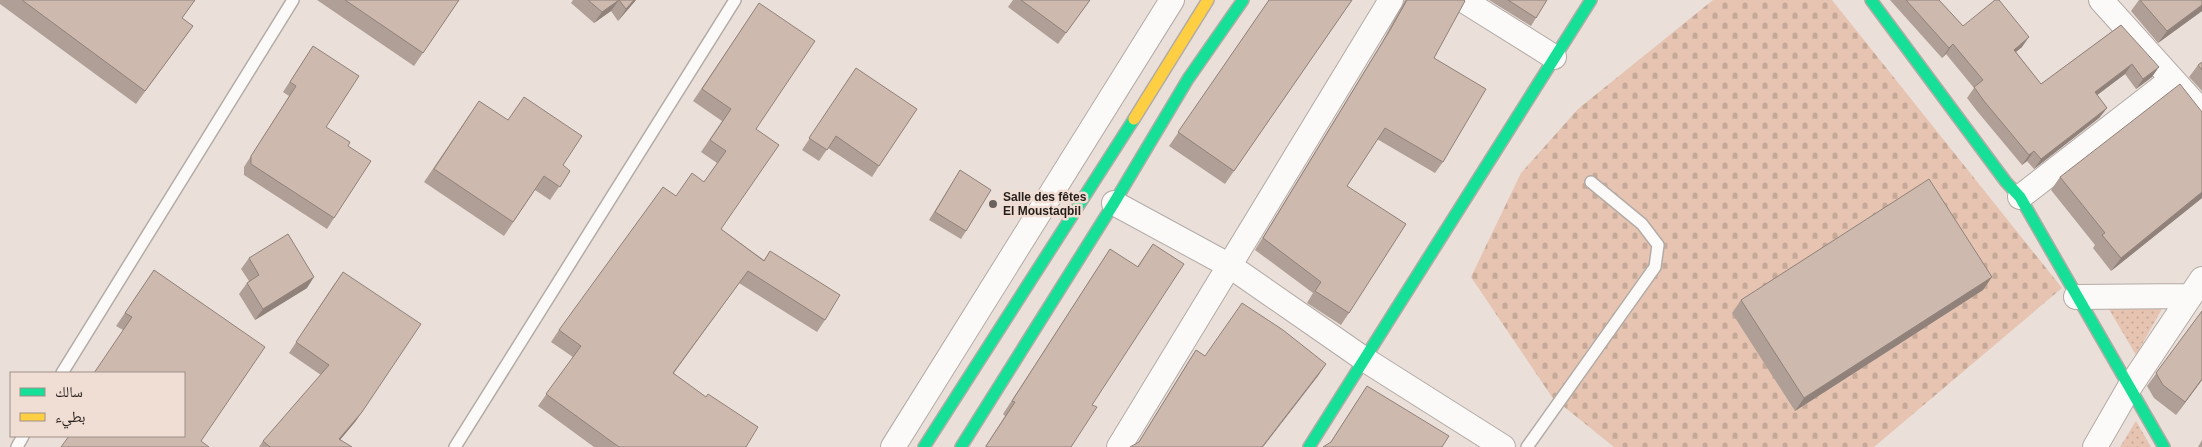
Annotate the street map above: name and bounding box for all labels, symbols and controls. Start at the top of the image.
place label: Salle des fêtes El Moustaqbil [1003,190,1087,218]
marker: Salle des fêtes El Moustaqbil [987,198,999,210]
legend [10,372,185,437]
text: سالك [55,383,83,400]
text: بطيء [55,408,85,429]

